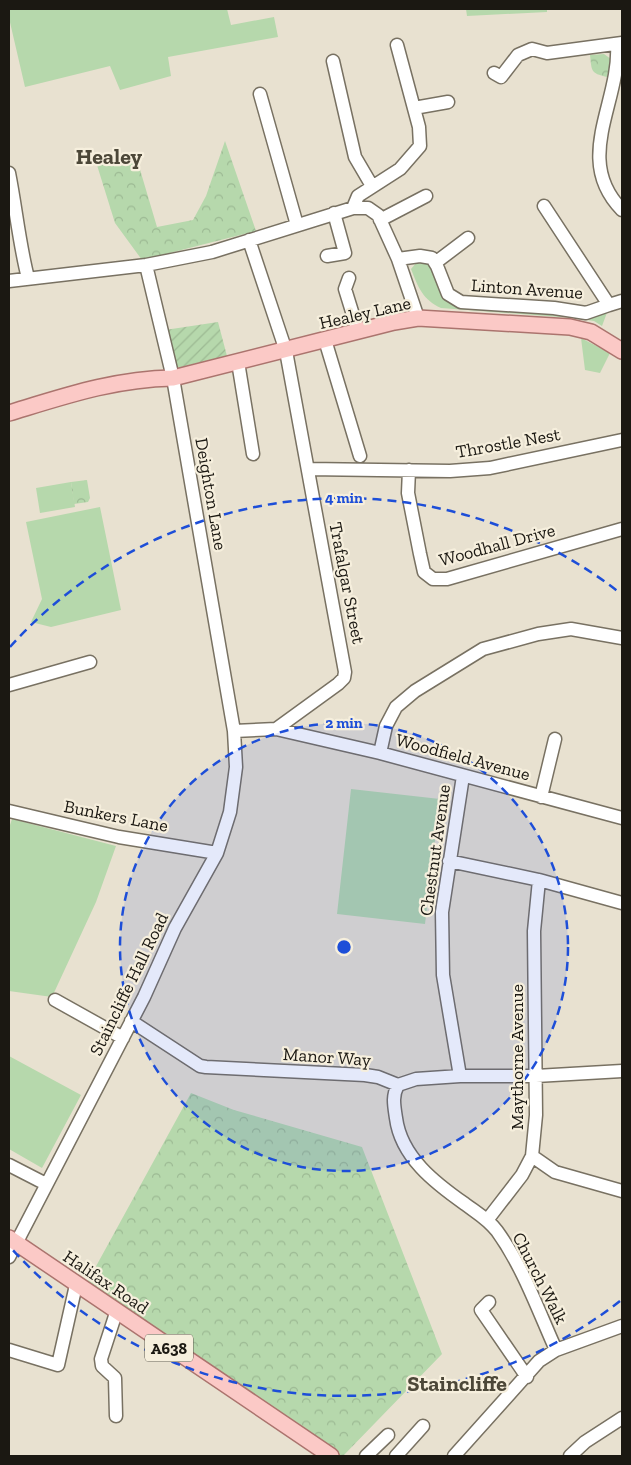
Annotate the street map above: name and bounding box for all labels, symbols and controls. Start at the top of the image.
district label: Healey [76,143,142,170]
street label: Linton Avenue [470,274,584,304]
street label: Healey Lane [317,292,413,334]
street label: Throstle Nest [454,423,562,463]
street label: Deighton Lane [190,436,232,552]
text: 4 min [325,489,363,507]
street label: Woodhall Drive [437,519,557,571]
street label: Trafalgar Street [324,520,370,646]
text: 2 min [325,714,363,732]
street label: Woodfield Avenue [393,728,533,786]
street label: Chestnut Avenue [415,783,455,917]
street label: Bunkers Lane [62,795,170,837]
street label: Staincliffe Hall Road [85,909,173,1059]
centre of rings [335,938,353,956]
street label: Maythorne Avenue [506,984,528,1130]
street label: Manor Way [282,1043,373,1071]
street label: Church Walk [508,1228,573,1328]
street label: Halifax Road [59,1245,153,1319]
road number: A638 [145,1335,193,1362]
district label: Staincliffe [407,1370,507,1397]

